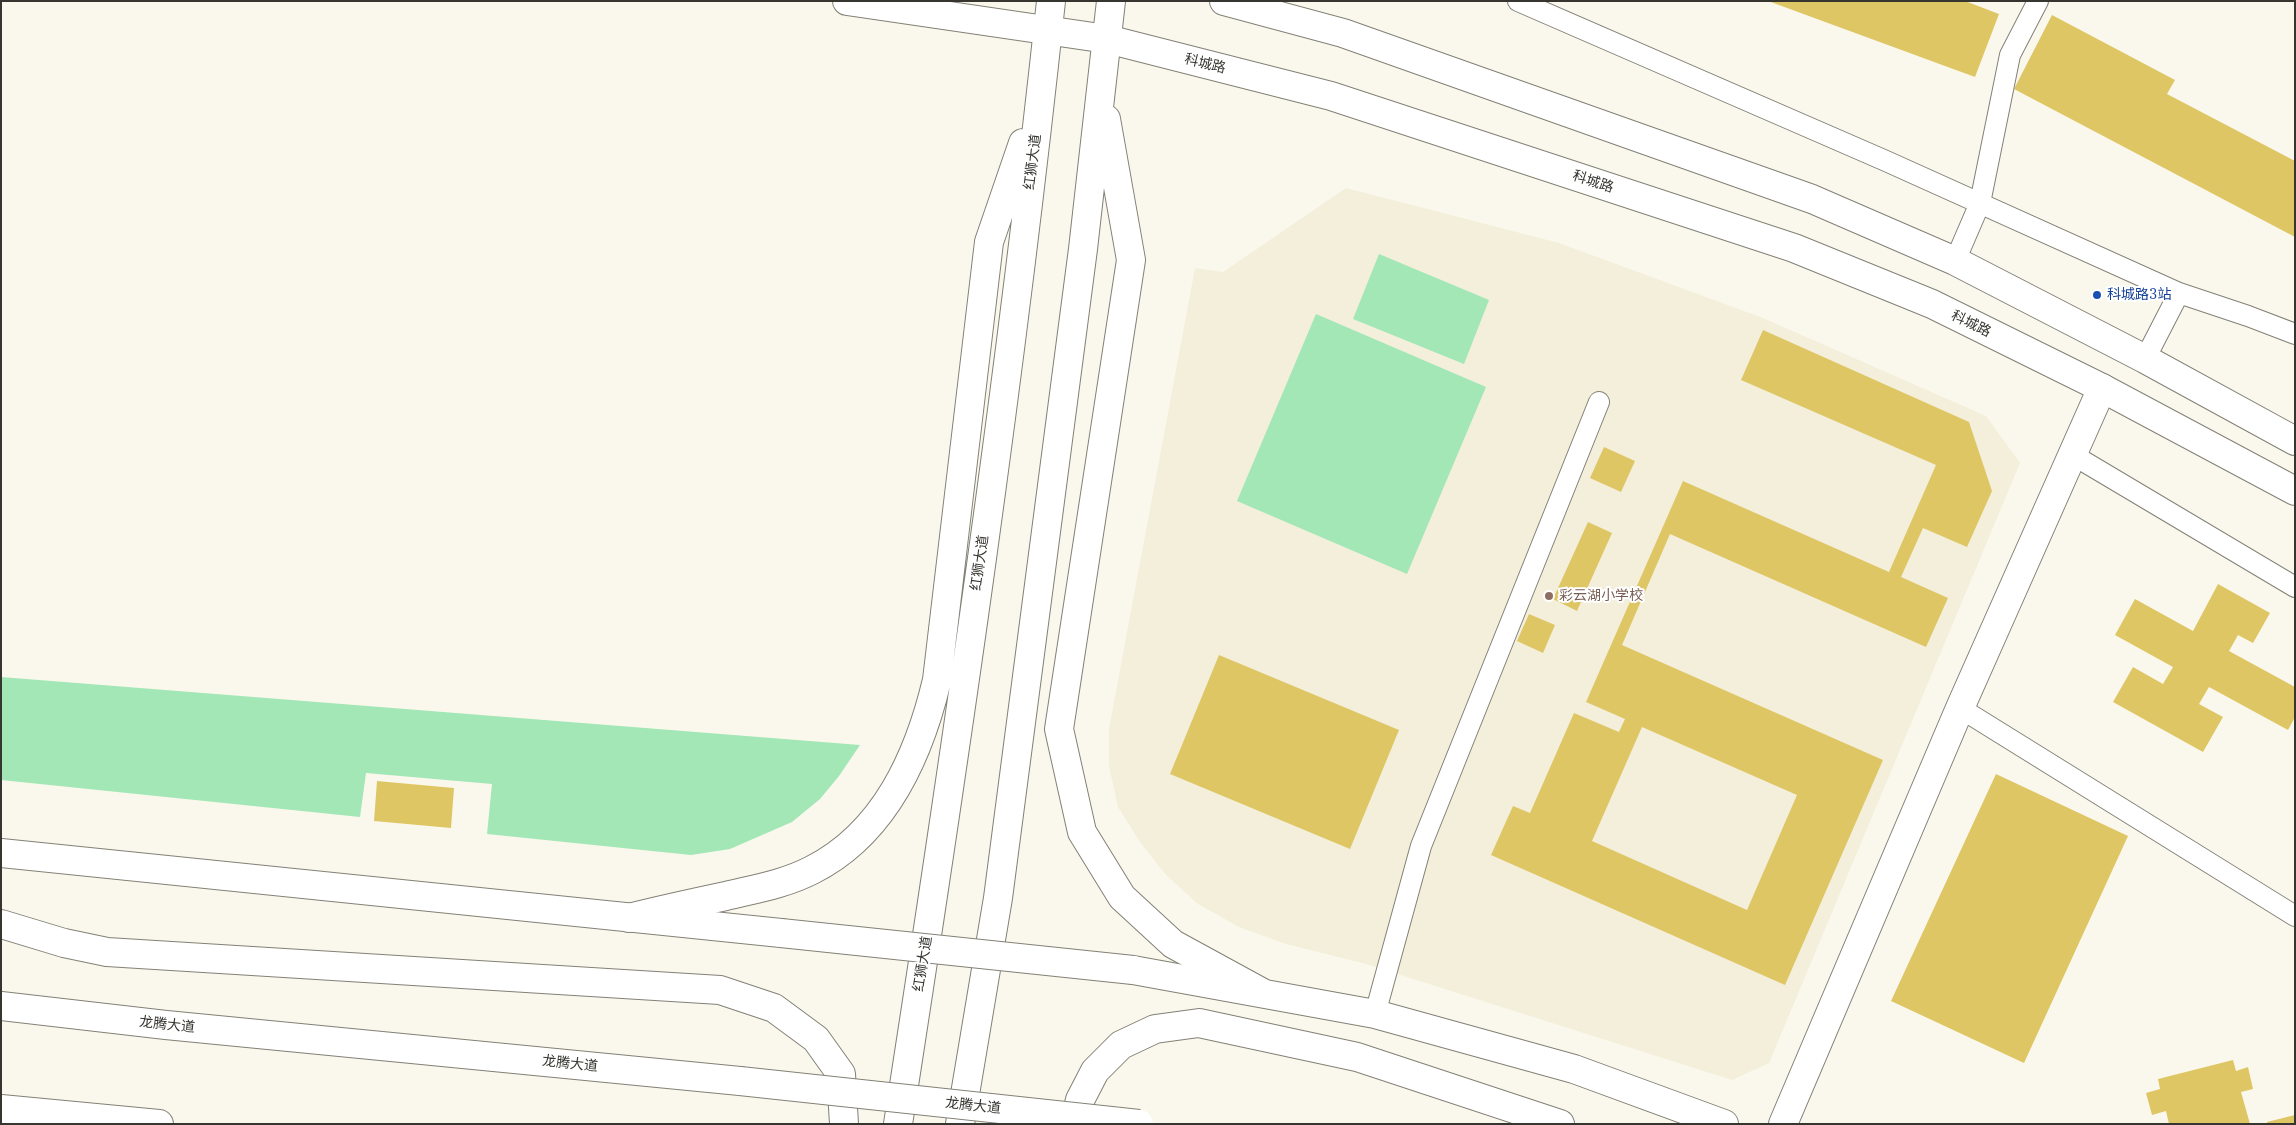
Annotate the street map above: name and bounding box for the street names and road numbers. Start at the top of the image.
street label: 科城路 [1183,51,1227,77]
street label: 红狮大道 [1021,133,1045,191]
street label: 科城路 [1570,168,1616,196]
street label: 科城路 [1948,307,1994,341]
street label: 红狮大道 [968,534,992,592]
street label: 红狮大道 [910,935,936,993]
street label: 龙腾大道 [138,1014,196,1036]
street label: 龙腾大道 [541,1053,599,1075]
street label: 龙腾大道 [944,1095,1002,1117]

